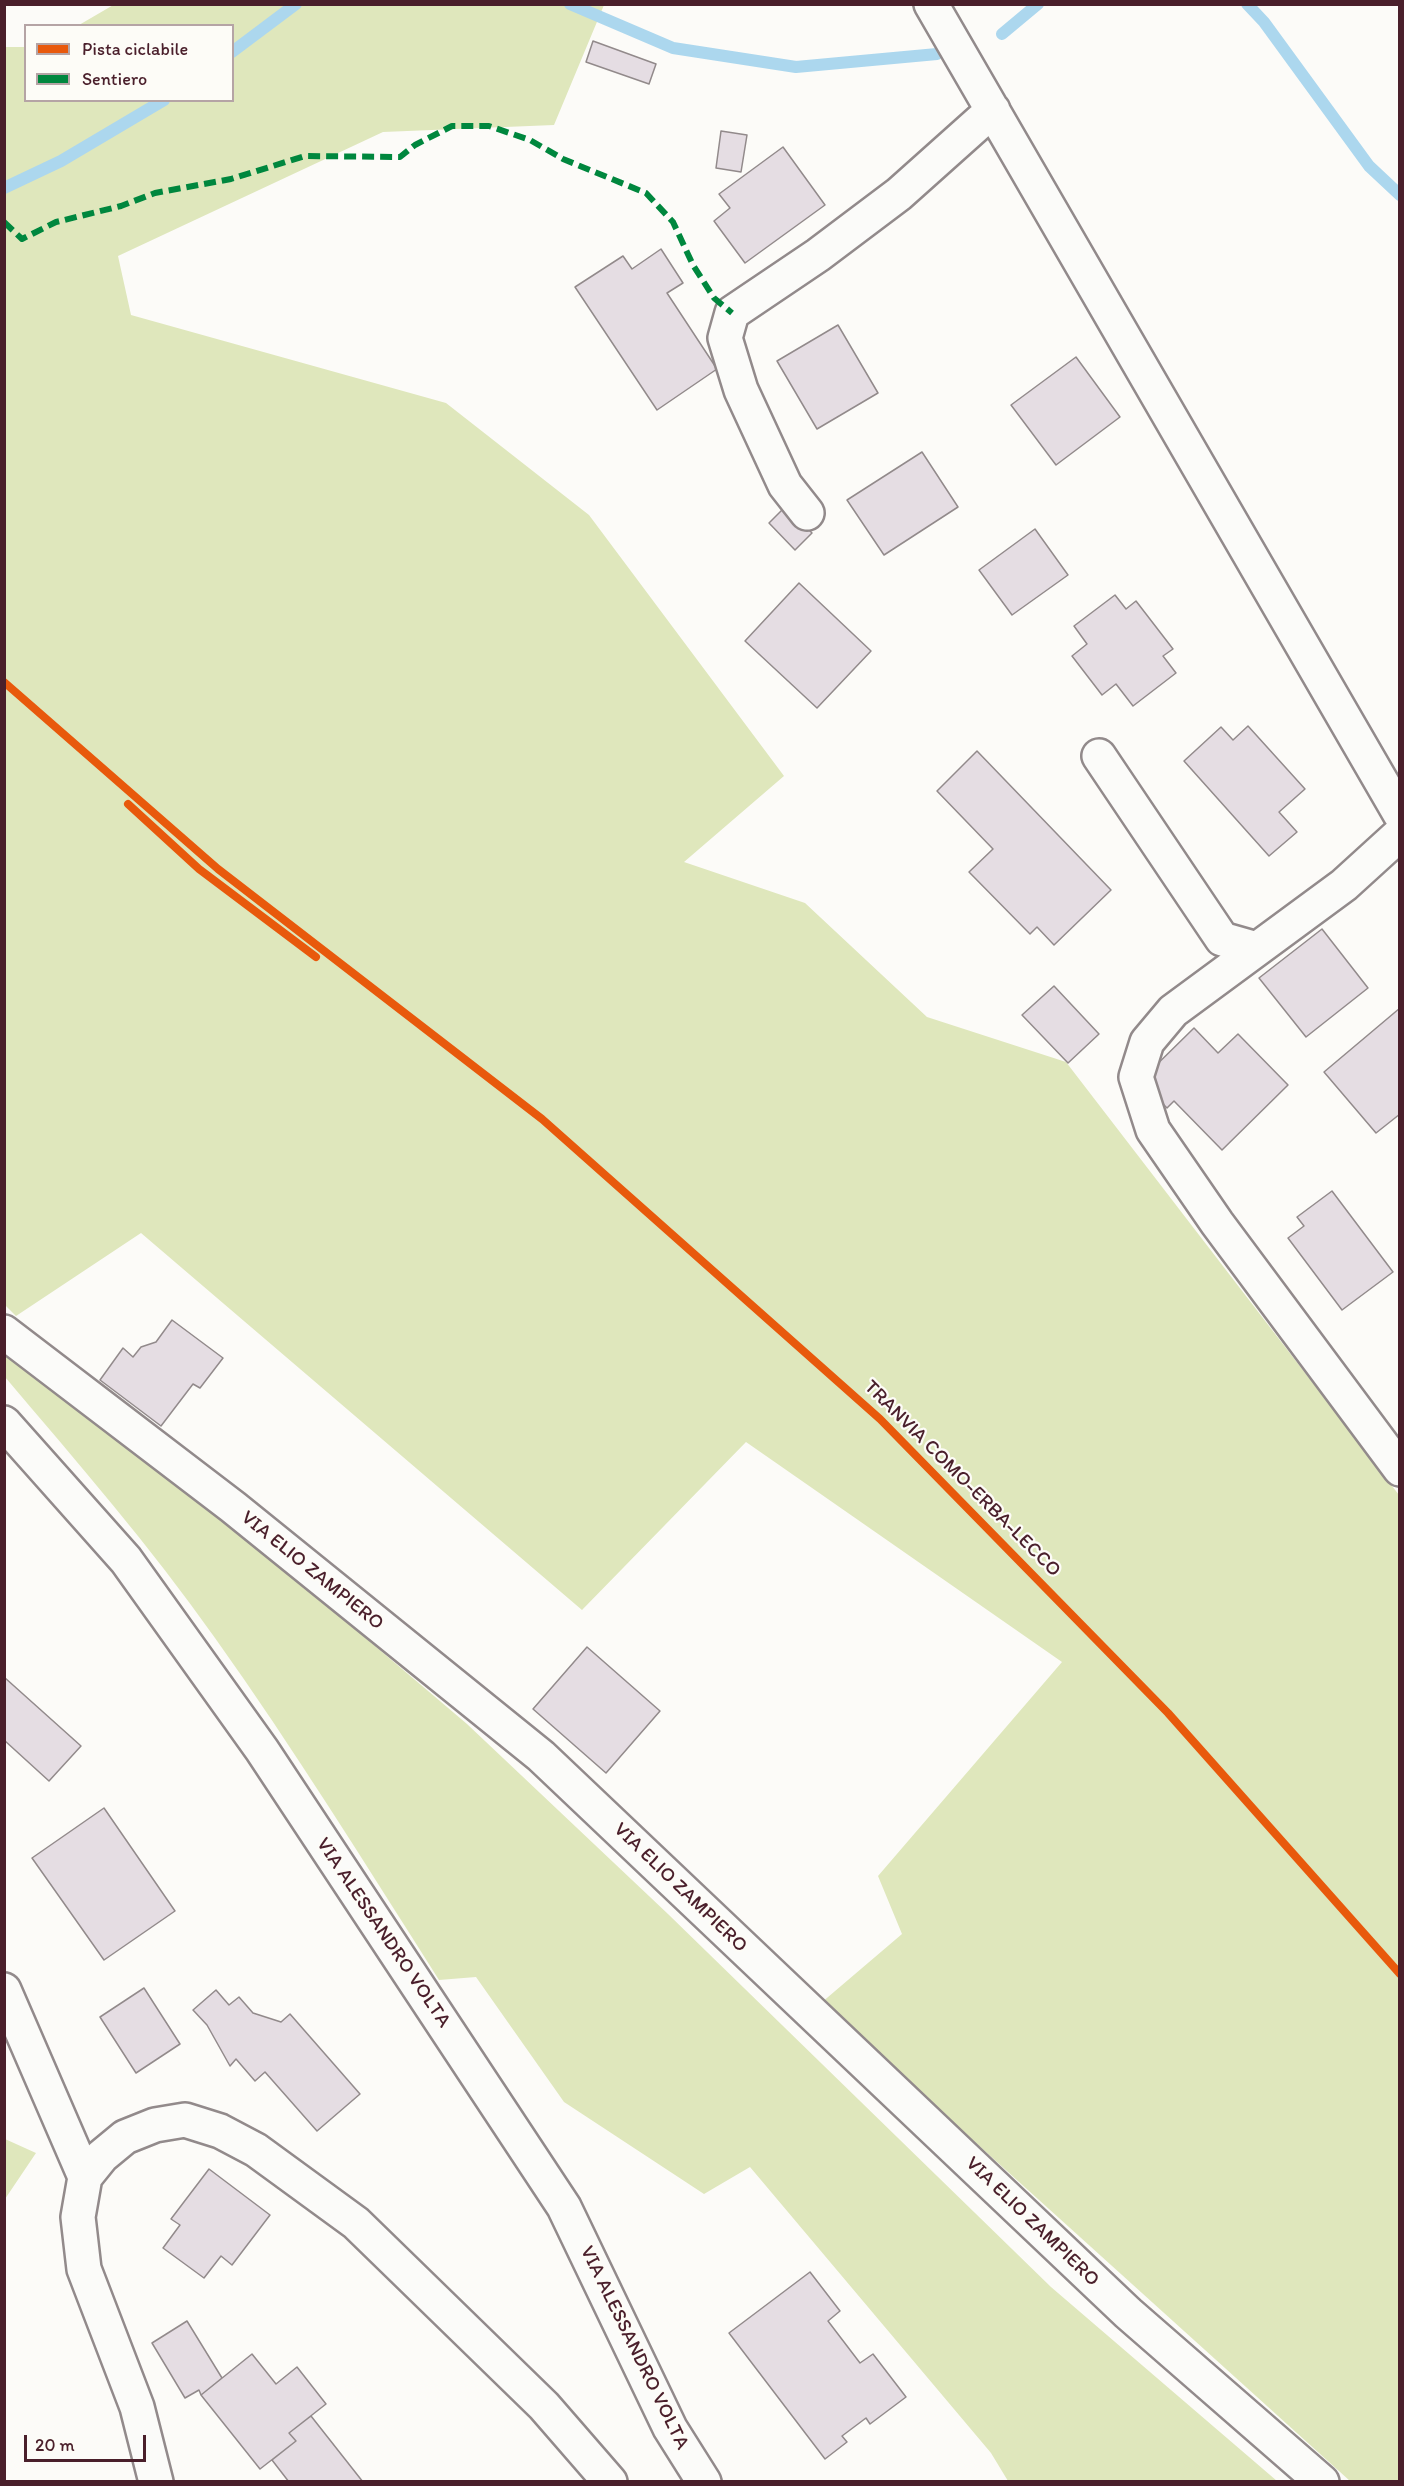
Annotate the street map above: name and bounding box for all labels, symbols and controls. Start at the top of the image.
legend [24,24,234,102]
text: Pista ciclabile [82,38,188,60]
text: Sentiero [82,68,147,90]
street label: TRANVIA COMO-ERBA-LECCO [859,1376,1065,1582]
street label: VIA ELIO ZAMPIERO [236,1506,388,1636]
street label: VIA ELIO ZAMPIERO [608,1818,752,1958]
street label: VIA ALESSANDRO VOLTA [311,1834,455,2032]
street label: VIA ELIO ZAMPIERO [960,2152,1104,2292]
street label: VIA ALESSANDRO VOLTA [574,2242,694,2454]
scale bar [27,2423,148,2461]
text: 20 m [35,2434,75,2456]

